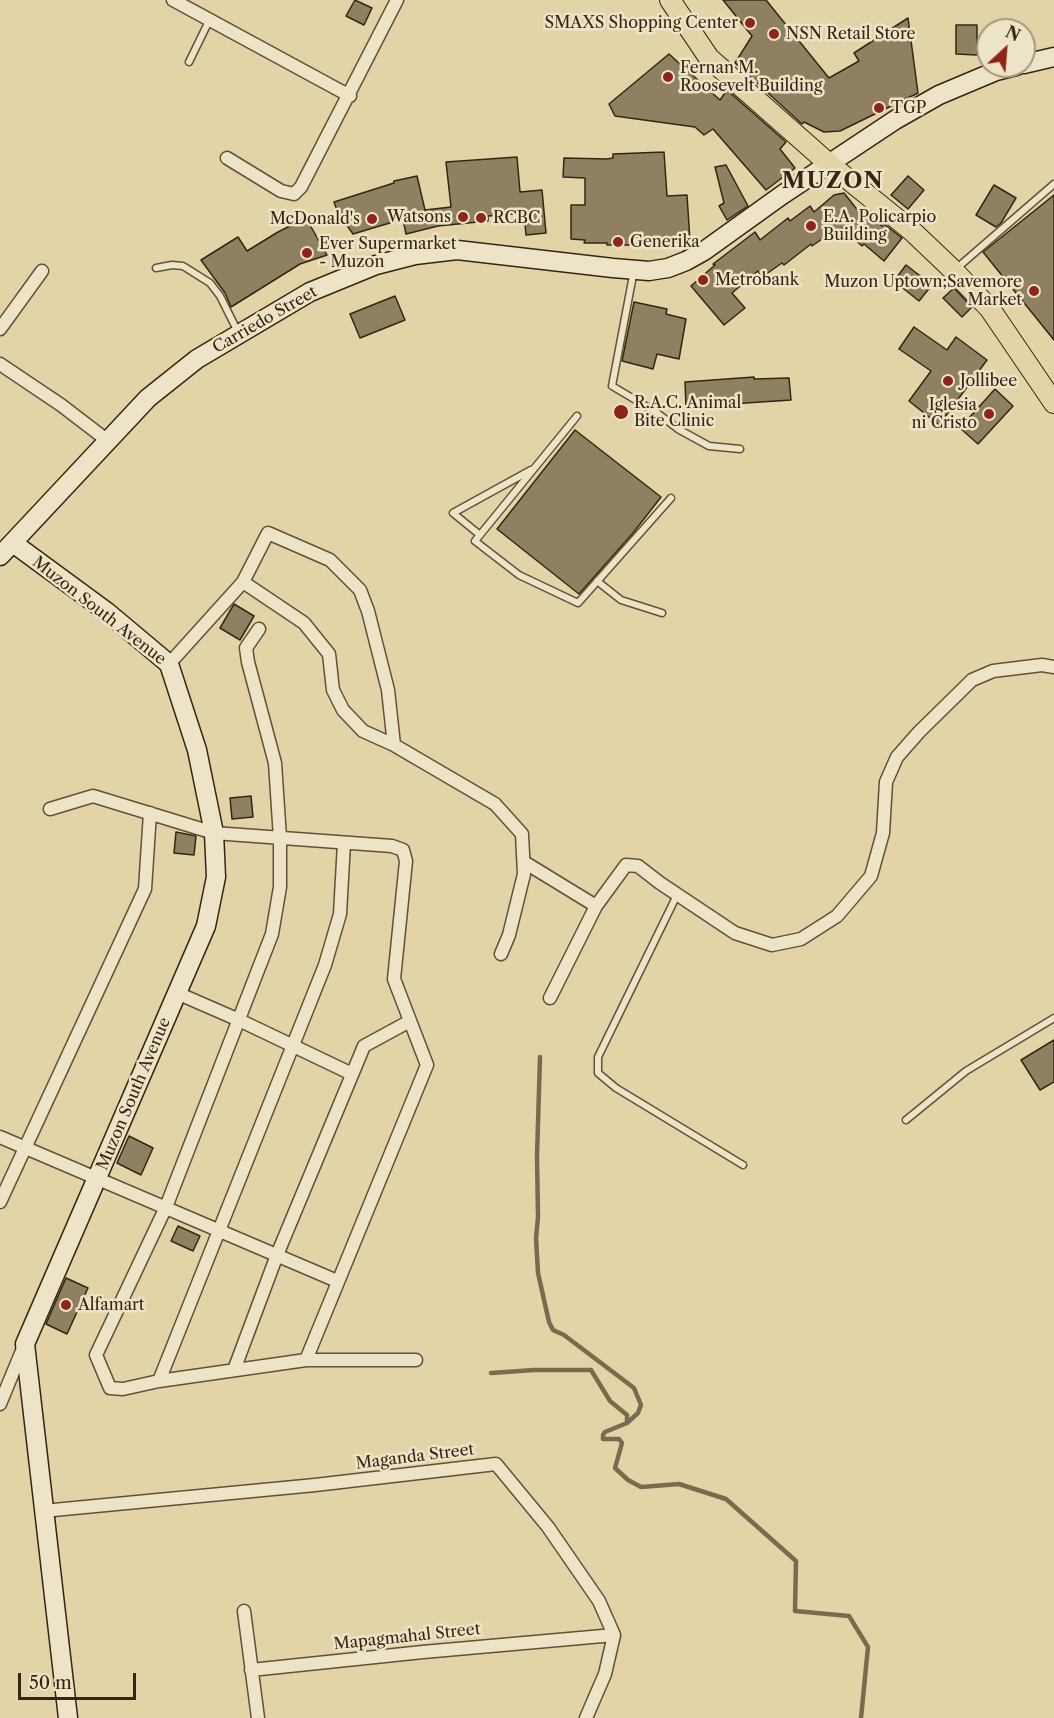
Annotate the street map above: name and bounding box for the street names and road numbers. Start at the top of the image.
street label: Carriedo Street [209,282,321,358]
street label: Muzon South Avenue [28,553,170,669]
street label: Muzon South Avenue [93,1015,175,1173]
street label: Maganda Street [355,1440,475,1474]
street label: Mapagmahal Street [333,1620,481,1654]

